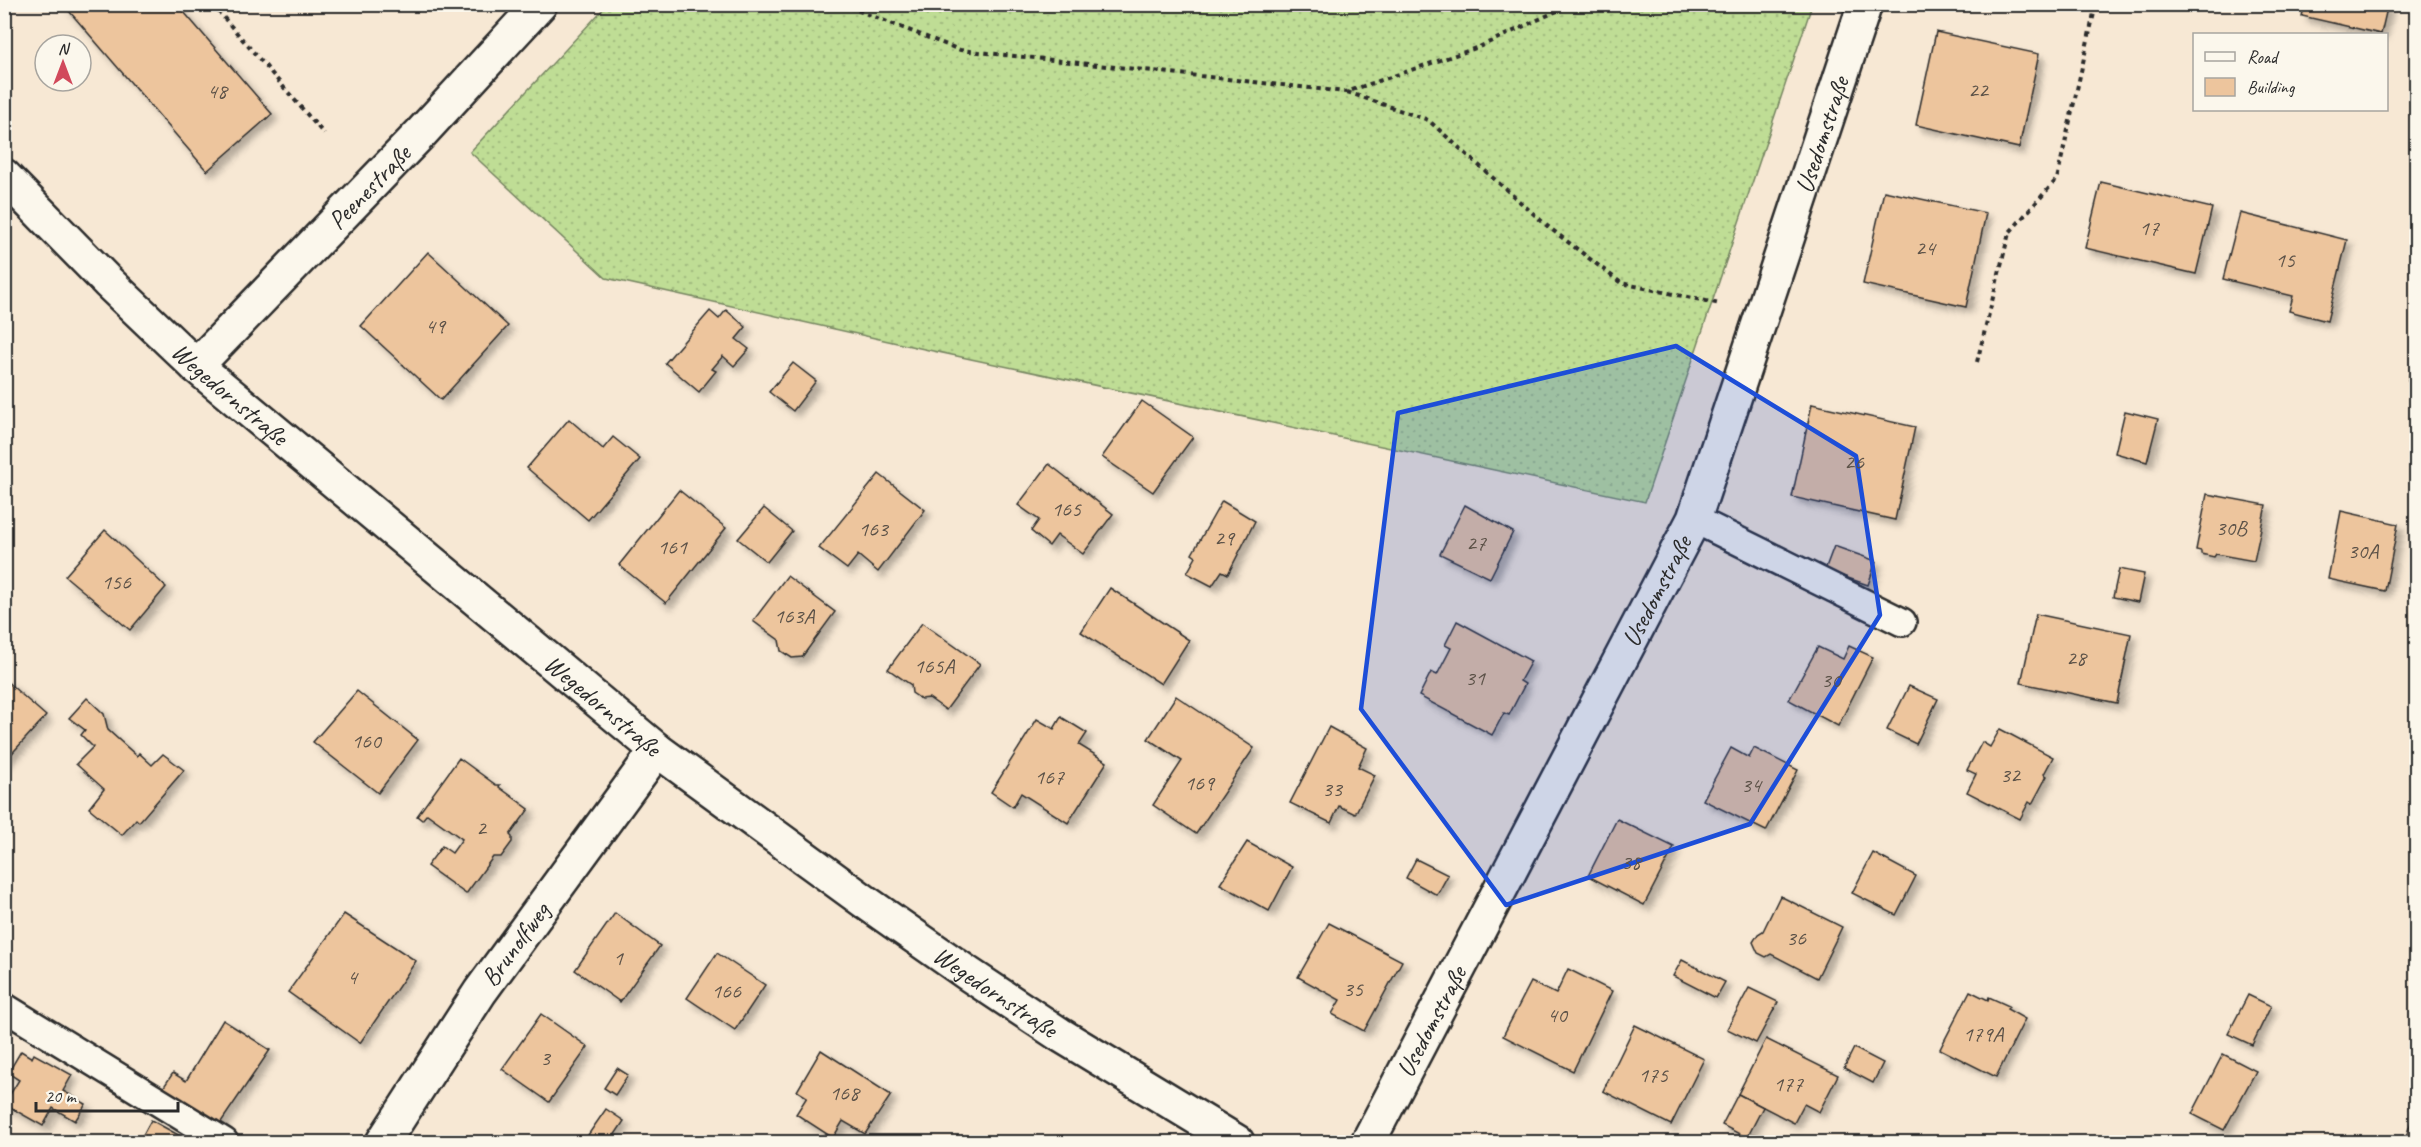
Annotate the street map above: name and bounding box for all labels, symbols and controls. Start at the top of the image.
north arrow [33,33,93,93]
legend [2193,33,2388,111]
text: N [58,39,71,59]
text: Road [2247,46,2280,68]
street label: Usedomstraße [1787,70,1857,197]
house number: 22 [1968,76,1990,104]
text: Building [2247,76,2296,98]
house number: 48 [207,77,229,105]
street label: Peenestraße [320,136,419,236]
house number: 17 [2139,214,2160,242]
house number: 24 [1915,234,1937,262]
house number: 15 [2275,246,2296,274]
house number: 49 [425,312,447,340]
street label: Wegedornstraße [165,335,297,454]
house number: 26 [1844,448,1865,476]
house number: 165 [1051,495,1082,523]
house number: 30B [2215,514,2248,542]
house number: 163 [858,515,890,543]
house number: 29 [1214,524,1236,552]
street label: Usedomstraße [1614,528,1700,652]
house number: 27 [1466,529,1487,557]
house number: 161 [657,533,688,561]
house number: 30A [2348,537,2379,565]
house number: 156 [101,568,132,596]
house number: 163A [774,602,815,630]
house number: 28 [2066,644,2088,672]
street label: Wegedornstraße [538,647,670,765]
house number: 165A [914,652,955,680]
house number: 31 [1465,664,1486,692]
house number: 30 [1821,666,1843,694]
house number: 160 [351,727,383,755]
house number: 32 [2000,761,2022,789]
house number: 167 [1034,763,1065,791]
house number: 169 [1184,769,1216,797]
house number: 34 [1741,771,1763,799]
house number: 33 [1322,775,1344,803]
house number: 2 [476,814,488,842]
house number: 38 [1621,848,1643,876]
street label: Brunolfweg [473,894,558,993]
house number: 36 [1786,924,1807,952]
street label: Wegedornstraße [927,938,1066,1046]
house number: 1 [613,944,624,972]
street label: Usedomstraße [1389,958,1475,1083]
house number: 4 [347,963,359,991]
house number: 35 [1343,975,1364,1003]
house number: 166 [711,977,742,1005]
house number: 40 [1547,1001,1569,1029]
house number: 179A [1963,1020,2004,1048]
house number: 3 [540,1044,552,1072]
house number: 175 [1638,1061,1669,1089]
house number: 177 [1773,1070,1804,1098]
scale bar [36,1075,178,1113]
house number: 168 [829,1079,861,1107]
text: 20 m [45,1085,78,1107]

